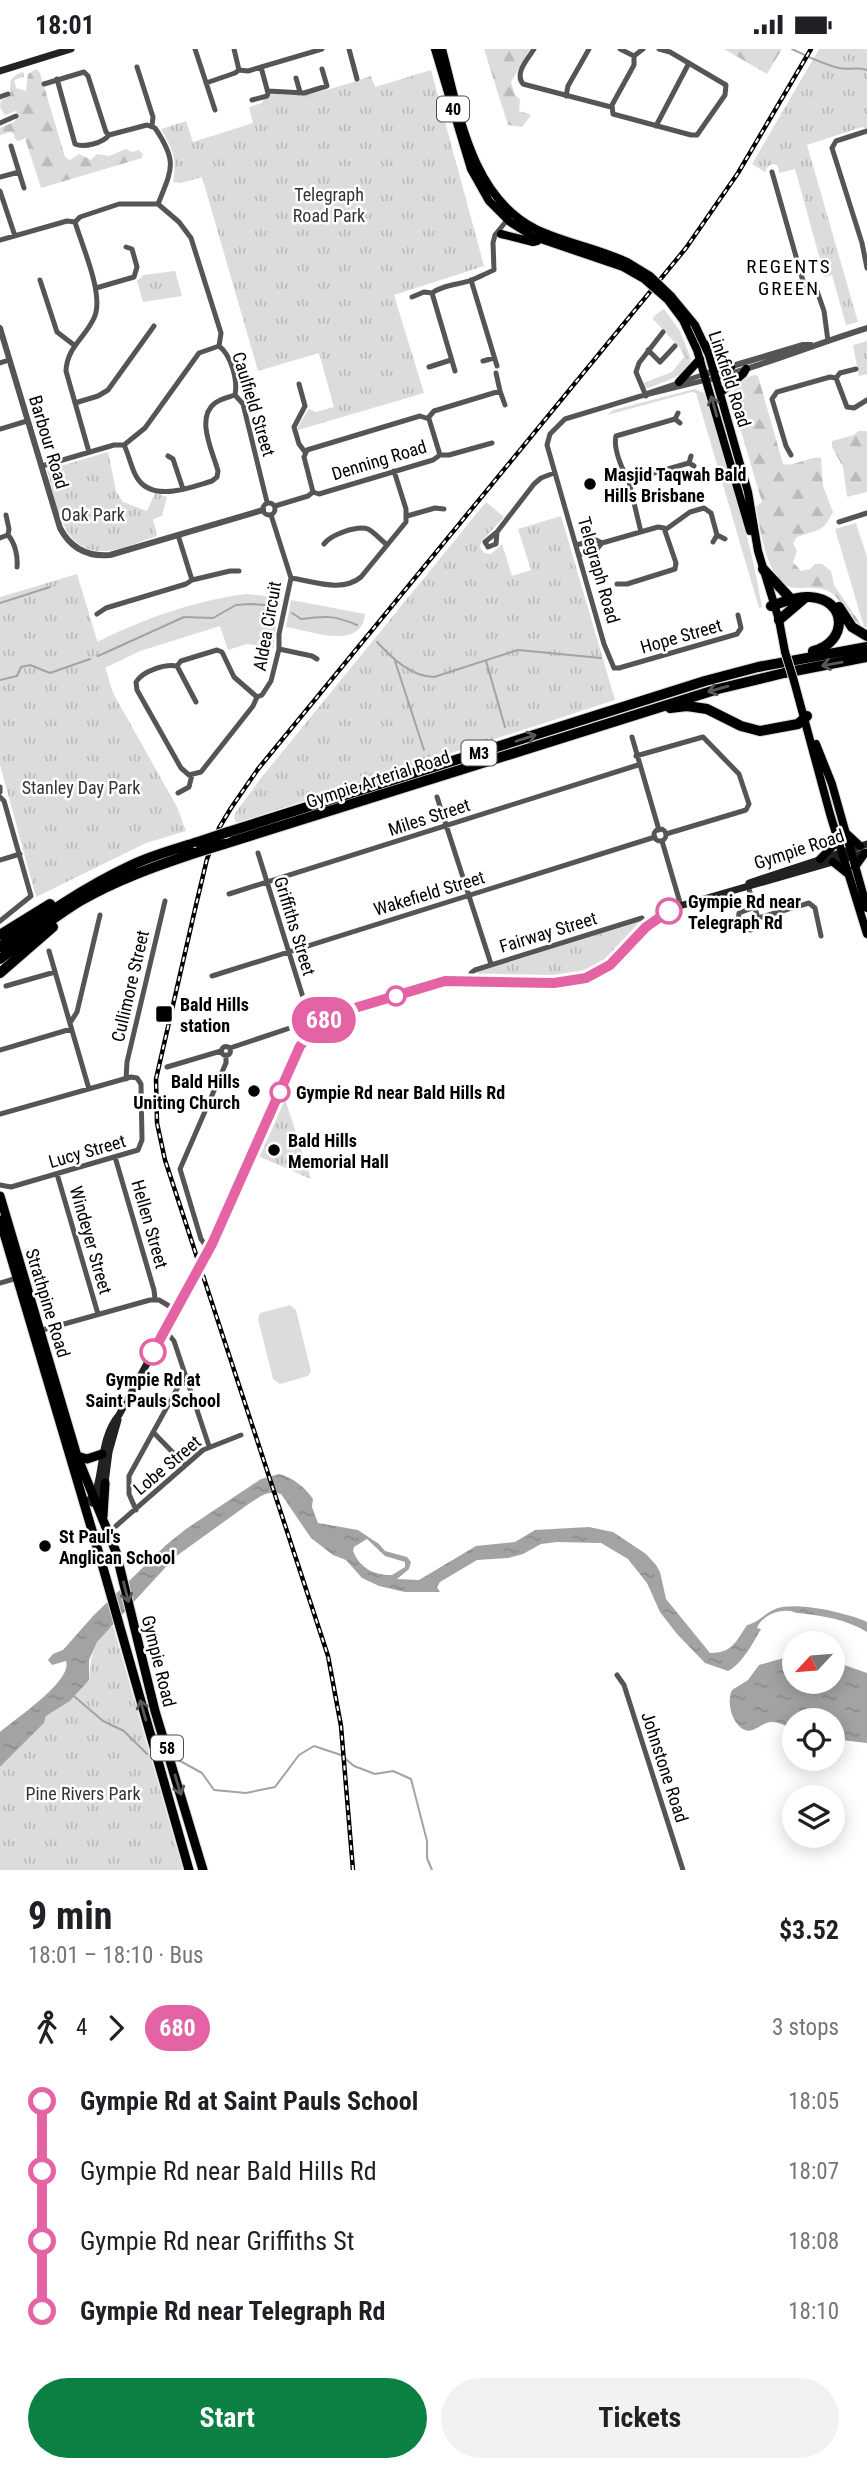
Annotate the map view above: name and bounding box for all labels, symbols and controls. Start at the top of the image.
text: 18:01 [35,10,95,40]
road number: 40 [437,97,469,121]
park label: Telegraph Road Park [293,184,365,226]
district label: REGENTS GREEN [746,255,832,300]
street label: Linkfield Road [705,328,755,430]
street label: Caulfield Street [228,349,280,459]
street label: Barbour Road [25,393,73,491]
one-way arrow [707,396,720,418]
street label: Denning Road [329,436,429,484]
place label: Masjid Taqwah Bald Hills Brisbane [604,464,746,506]
marker: Masjid Taqwah Bald Hills Brisbane [582,476,598,492]
park label: Oak Park [61,504,125,525]
street label: Telegraph Road [574,514,624,626]
street label: Aldea Circuit [249,579,285,673]
street label: Hope Street [638,614,724,658]
one-way arrow [821,657,844,671]
one-way arrow [707,683,730,696]
one-way arrow [515,730,537,743]
road number: M3 [462,741,496,765]
street label: Gympie Arterial Road [303,746,453,812]
park label: Stanley Day Park [22,777,140,798]
street label: Miles Street [385,794,473,840]
street label: Gympie Road [751,825,847,873]
street label: Wakefield Street [371,866,487,920]
street label: Griffiths Street [270,874,320,978]
place label: Gympie Rd near Telegraph Rd [688,891,801,933]
marker: Gympie Rd near Telegraph Rd [656,898,682,924]
street label: Fairway Street [497,907,599,957]
street label: Cullimore Street [107,928,153,1044]
unlabelled marker [386,986,406,1006]
place label: Bald Hills station [180,994,249,1036]
line badge: 680 [284,997,364,1043]
marker: Bald Hills station [154,1004,174,1024]
text: 680 [306,1006,342,1034]
place label: Bald Hills Uniting Church [133,1071,240,1113]
marker: Gympie Rd near Bald Hills Rd [270,1082,290,1102]
place label: Gympie Rd near Bald Hills Rd [296,1082,505,1103]
marker: Bald Hills Uniting Church [246,1083,262,1099]
street label: Lucy Street [46,1130,128,1172]
place label: Bald Hills Memorial Hall [288,1130,389,1172]
marker: Bald Hills Memorial Hall [266,1142,282,1158]
street label: Hellen Street [127,1177,173,1271]
street label: Windeyer Street [66,1184,116,1296]
street label: Strathpine Road [21,1246,75,1360]
marker: Gympie Rd at Saint Pauls School [140,1339,166,1365]
place label: Gympie Rd at Saint Pauls School [86,1369,220,1411]
street label: Lobe Street [129,1431,205,1499]
place label: St Paul's Anglican School [59,1526,175,1568]
marker: St Paul's Anglican School [37,1538,53,1554]
one-way arrow [120,1580,133,1603]
street label: Gympie Road [138,1613,180,1709]
north arrow [782,1631,845,1694]
map controls [782,1631,845,1848]
one-way arrow [135,1699,148,1721]
button: locate [782,1708,845,1771]
street label: Johnstone Road [637,1709,693,1825]
road number: 58 [151,1735,183,1761]
one-way arrow [172,1774,185,1796]
park label: Pine Rivers Park [25,1783,141,1804]
button: layers [782,1785,845,1848]
text: 9 min [28,1894,112,1938]
text: $3.52 [779,1915,839,1945]
text: 18:01 – 18:10 · Bus [28,1942,204,1969]
icon: walk [28,2009,66,2047]
icon: forward [97,2009,135,2047]
text: 4 [76,2014,87,2041]
text: 680 [159,2014,196,2042]
text: 3 stops [772,2014,839,2041]
text: Gympie Rd at Saint Pauls School [80,2086,418,2116]
text: 18:05 [788,2088,839,2115]
text: Gympie Rd near Bald Hills Rd [80,2156,377,2186]
text: 18:07 [788,2158,839,2185]
text: Gympie Rd near Griffiths St [80,2226,354,2256]
text: 18:08 [788,2228,839,2255]
text: Gympie Rd near Telegraph Rd [80,2296,385,2326]
text: 18:10 [788,2298,839,2325]
button: Start [28,2378,427,2458]
button: Tickets [441,2378,839,2458]

